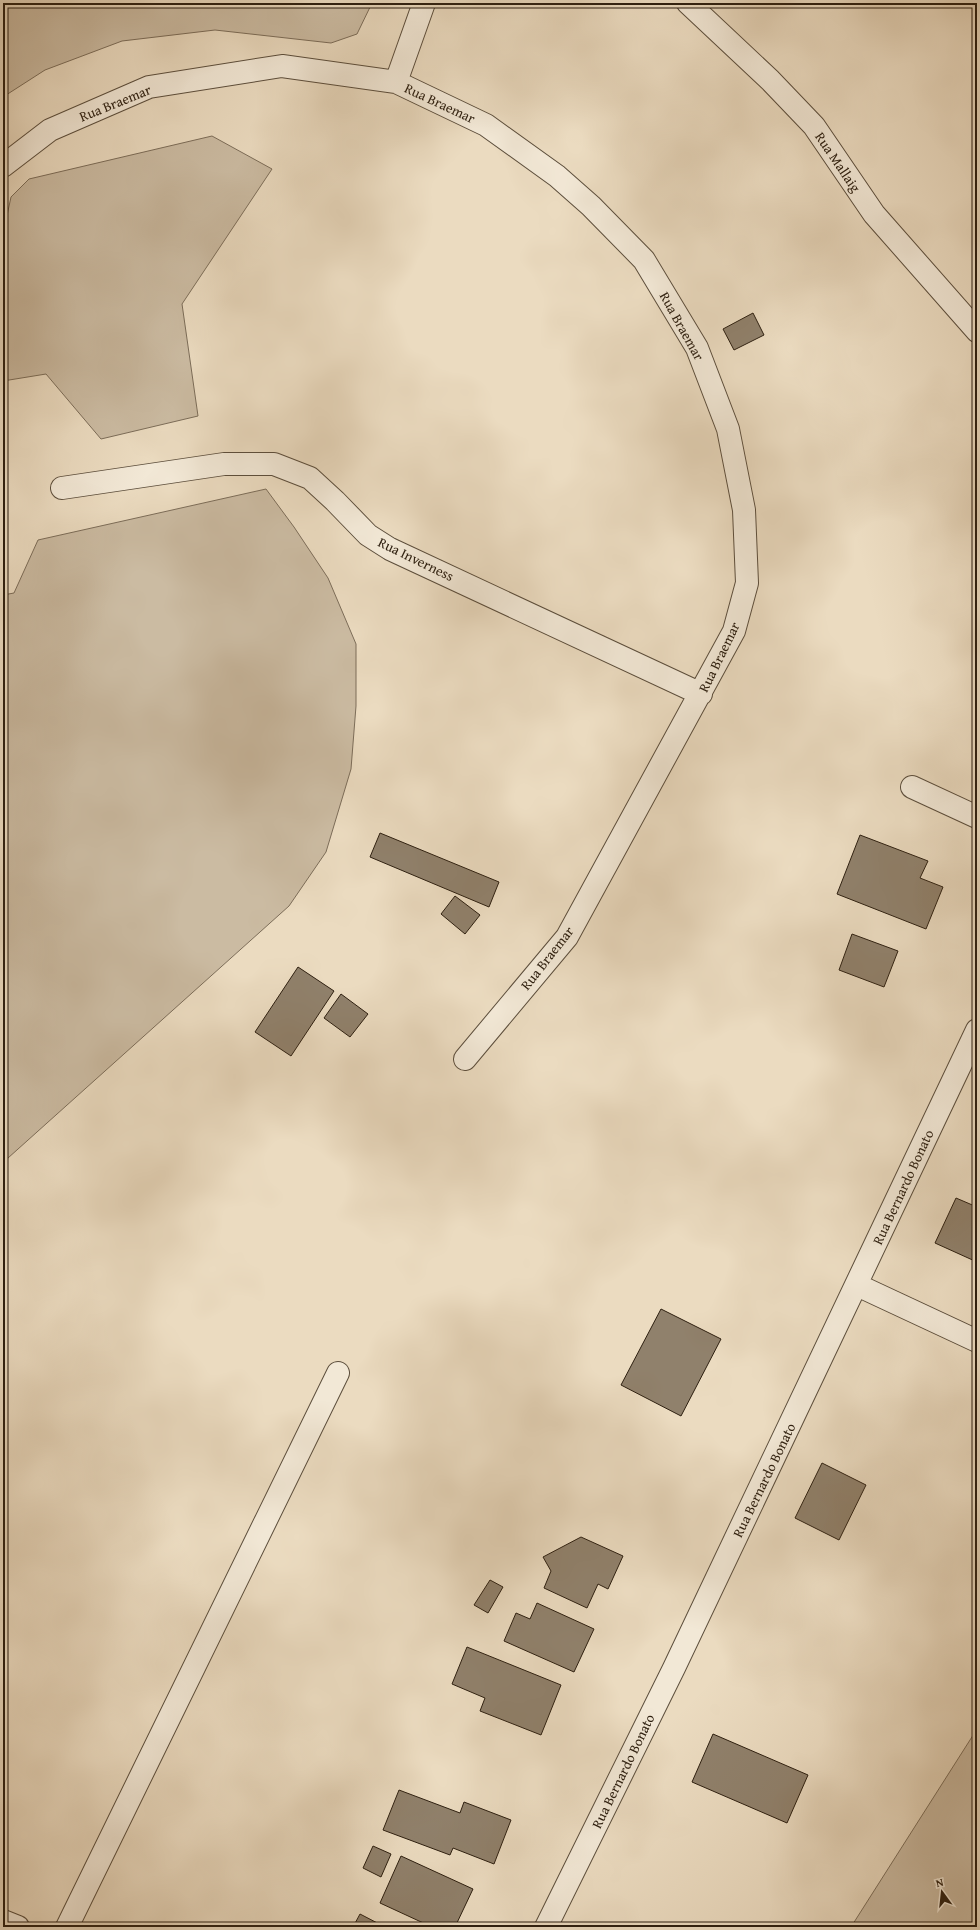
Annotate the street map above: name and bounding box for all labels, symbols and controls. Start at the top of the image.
street label: Rua Braemar [401,78,479,128]
street label: Rua Braemar [76,79,154,126]
street label: Rua Mallaig [810,128,866,196]
street label: Rua Braemar [655,288,709,364]
street label: Rua Inverness [375,532,457,586]
street label: Rua Braemar [693,618,745,696]
street label: Rua Braemar [516,922,578,994]
street label: Rua Bernardo Bonato [868,1126,938,1248]
street label: Rua Bernardo Bonato [728,1419,800,1541]
street label: Rua Bernardo Bonato [587,1710,659,1832]
north arrow [922,1872,962,1912]
text: N [934,1873,946,1891]

